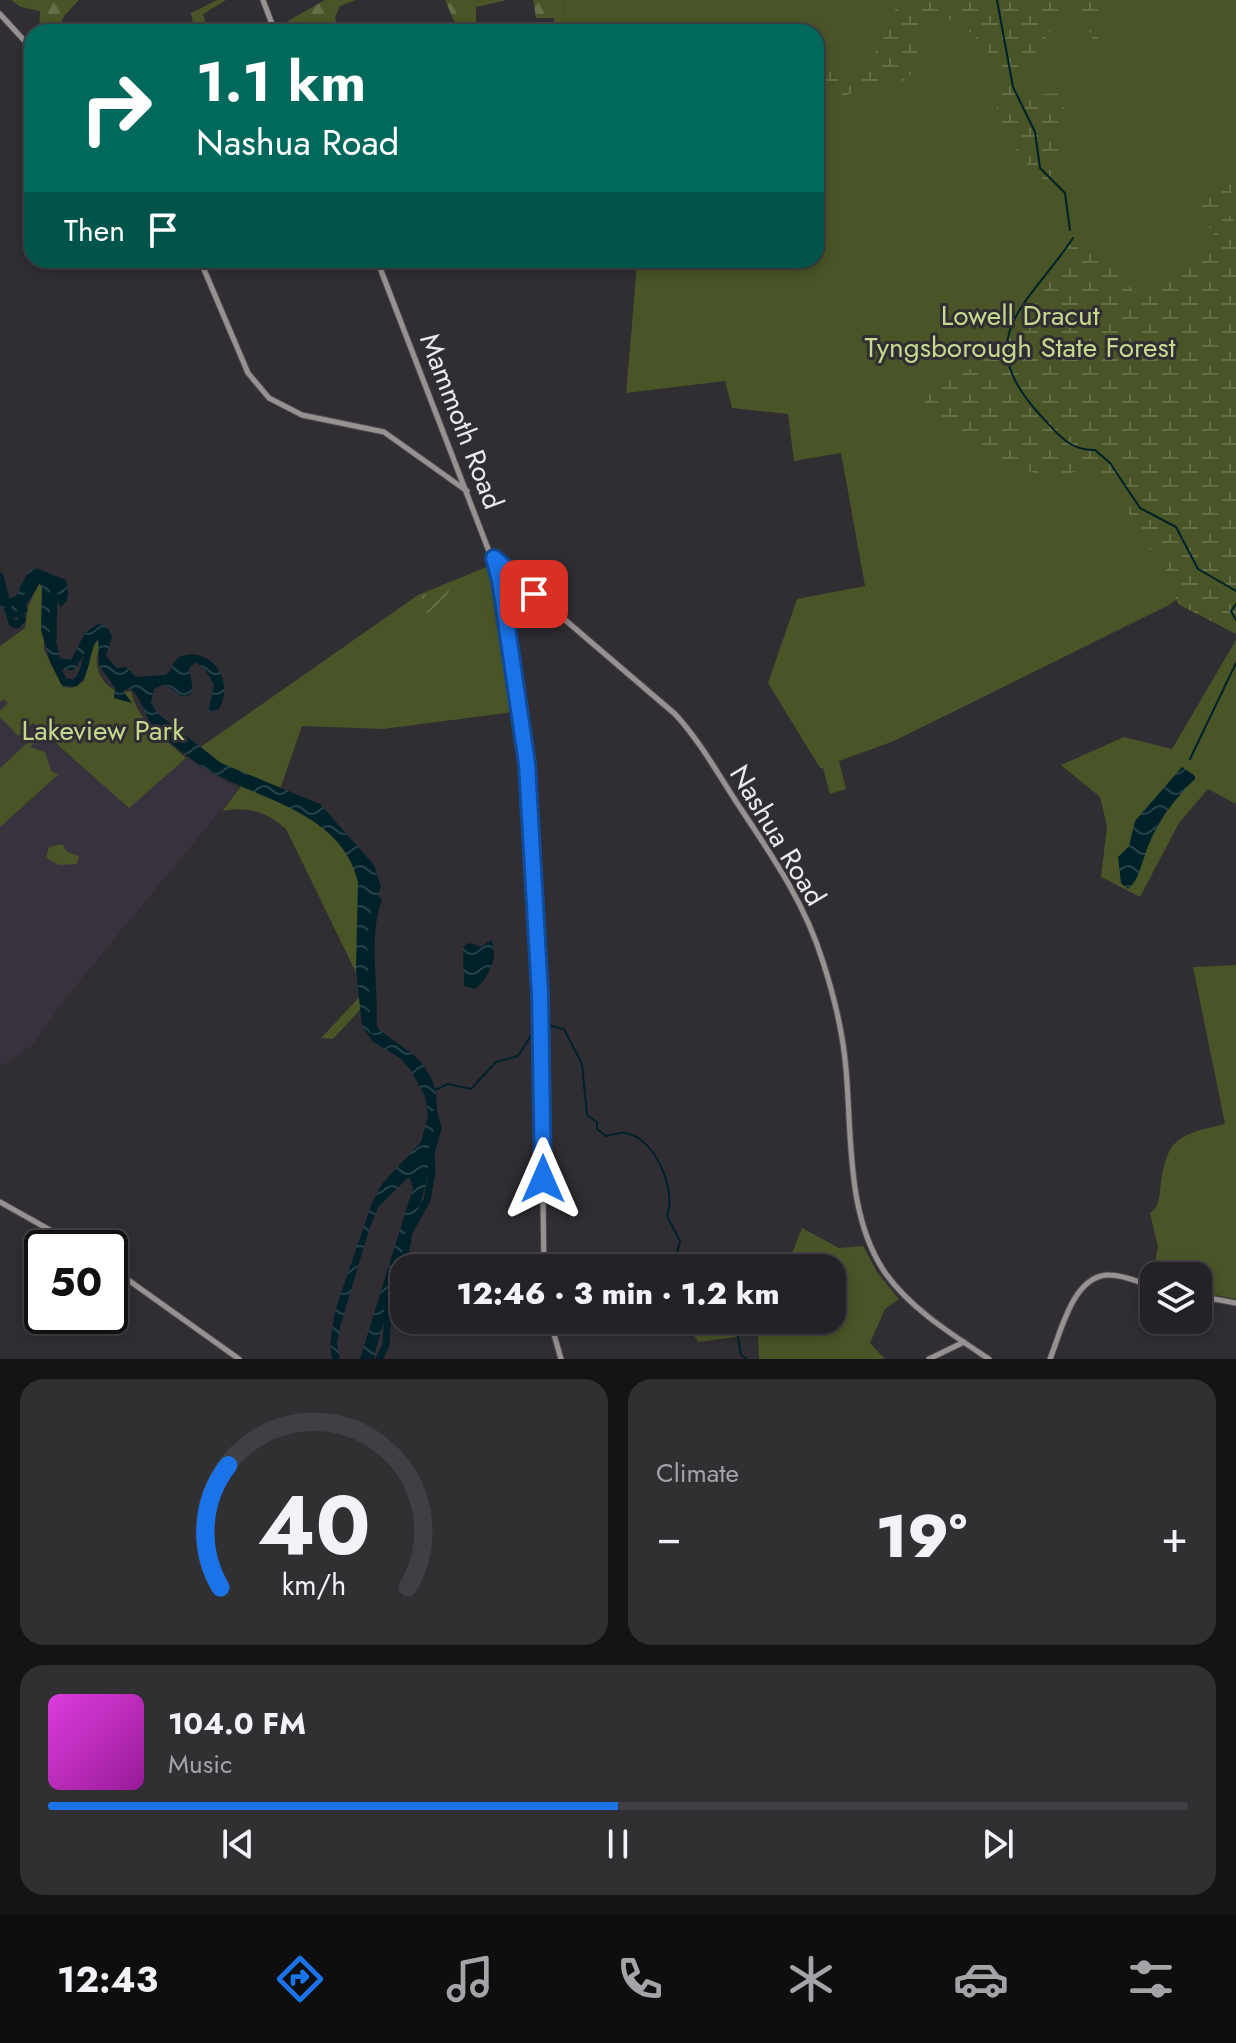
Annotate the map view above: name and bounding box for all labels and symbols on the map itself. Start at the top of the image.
park label: Lowell Dracut Tyngsborough State Forest [864,295,1176,368]
street label: Mammoth Road [409,327,514,515]
pin [500,560,568,628]
park label: Lakeview Park [22,710,185,751]
street label: Nashua Road [719,757,836,914]
position arrow [501,1137,585,1221]
speed limit sign: 50 [24,1230,128,1334]

